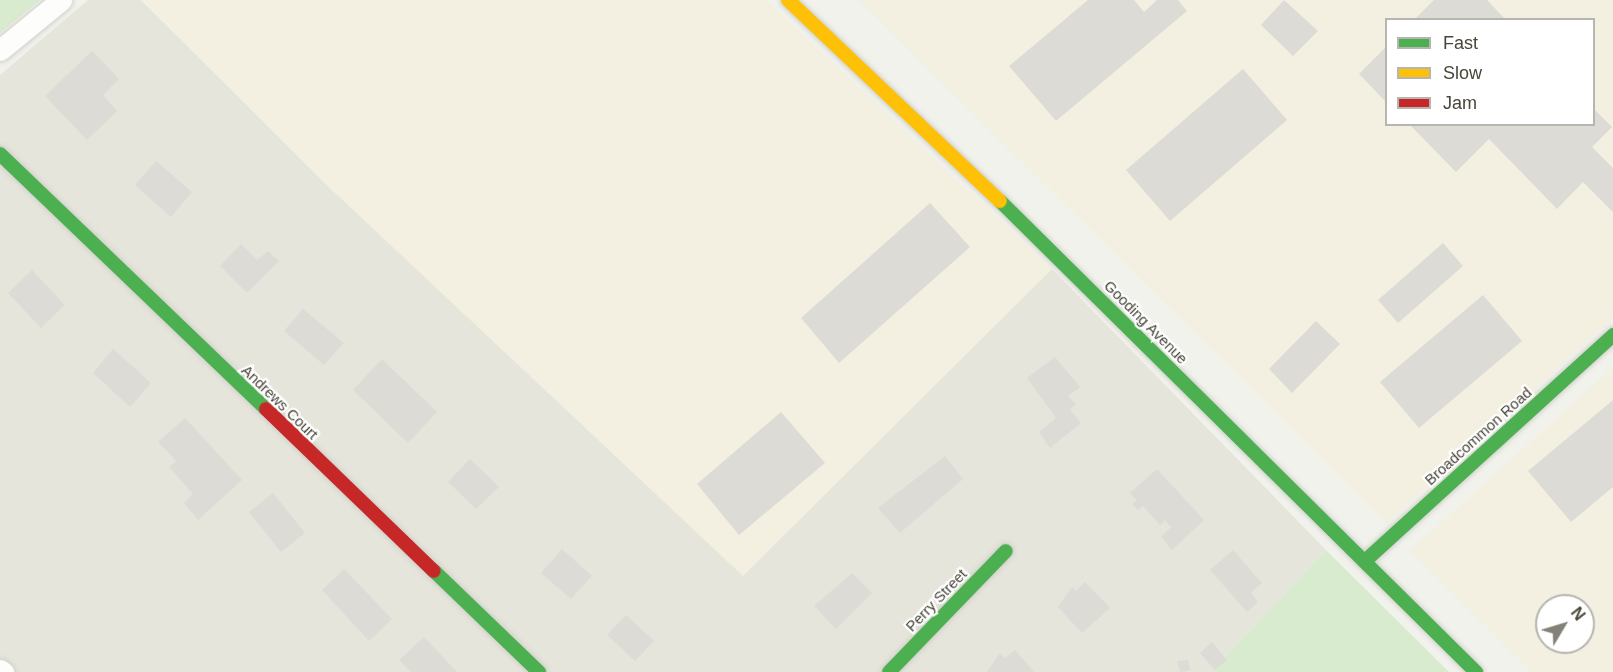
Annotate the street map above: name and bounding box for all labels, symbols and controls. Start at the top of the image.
legend [1385,18,1595,126]
text: Fast [1443,33,1478,53]
text: Slow [1443,63,1482,83]
text: Jam [1443,93,1477,113]
street label: Gooding Avenue [1100,276,1192,368]
street label: Andrews Court [238,361,322,443]
street label: Broadcommon Road [1421,383,1535,489]
street label: Perry Street [902,565,970,635]
north arrow [1535,594,1595,654]
text: N [1568,604,1588,624]

